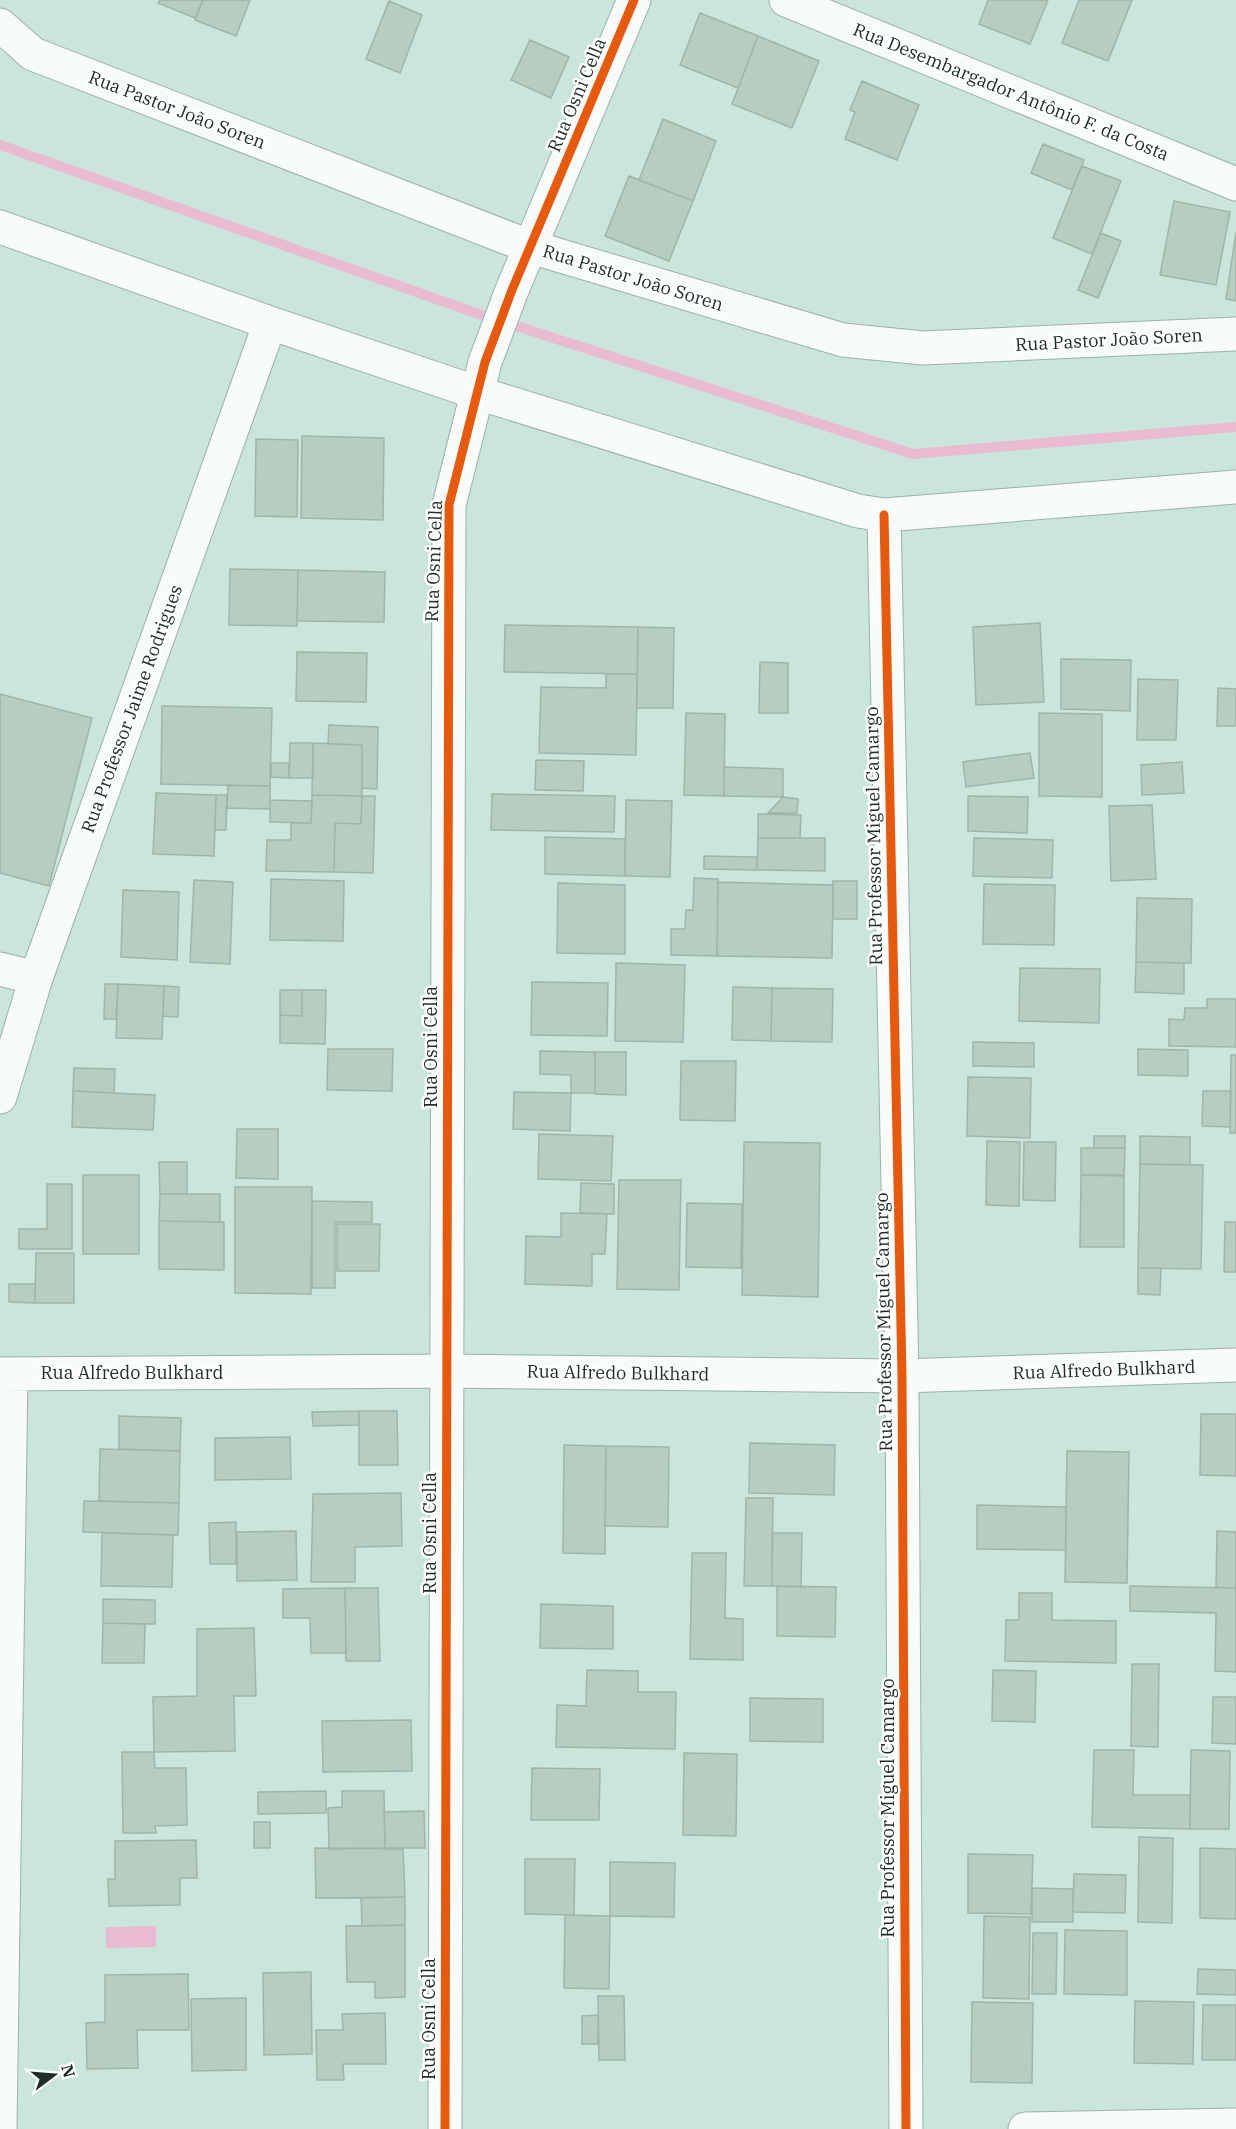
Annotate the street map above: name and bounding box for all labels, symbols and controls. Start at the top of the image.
street label: Rua Desembargador Antônio F. da Costa [850,17,1173,166]
street label: Rua Osni Cella [542,34,611,155]
street label: Rua Pastor João Soren [85,65,269,154]
street label: Rua Pastor João Soren [540,239,726,316]
street label: Rua Pastor João Soren [1015,323,1203,356]
street label: Rua Osni Cella [420,499,447,622]
street label: Rua Professor Jaime Rodrigues [76,582,187,836]
street label: Rua Professor Miguel Camargo [860,706,887,966]
street label: Rua Osni Cella [419,986,442,1108]
street label: Rua Professor Miguel Camargo [870,1192,897,1452]
street label: Rua Alfredo Bulkhard [1012,1355,1196,1384]
street label: Rua Alfredo Bulkhard [526,1359,710,1386]
street label: Rua Alfredo Bulkhard [41,1361,223,1384]
street label: Rua Osni Cella [418,1472,441,1594]
street label: Rua Professor Miguel Camargo [876,1678,899,1938]
street label: Rua Osni Cella [417,1958,440,2080]
north arrow [24,2045,84,2105]
text: N [57,2062,80,2080]

